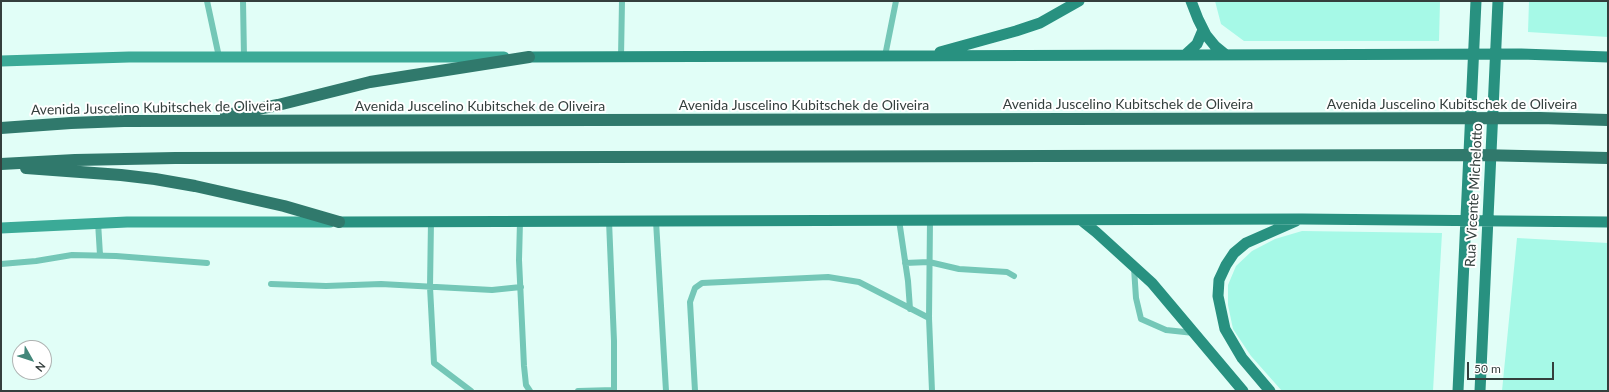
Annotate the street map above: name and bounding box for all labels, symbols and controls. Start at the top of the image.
street label: Avenida Juscelino Kubitschek de Oliveira [1003,96,1253,112]
street label: Avenida Juscelino Kubitschek de Oliveira [1327,96,1577,112]
street label: Avenida Juscelino Kubitschek de Oliveira [31,97,281,119]
street label: Avenida Juscelino Kubitschek de Oliveira [679,97,929,113]
street label: Avenida Juscelino Kubitschek de Oliveira [355,98,605,114]
street label: Rua Vicente Michelotto [1462,123,1486,267]
north arrow [12,340,52,380]
scale bar [1469,354,1556,380]
text: N [33,360,49,375]
text: 50 m [1474,361,1501,376]

